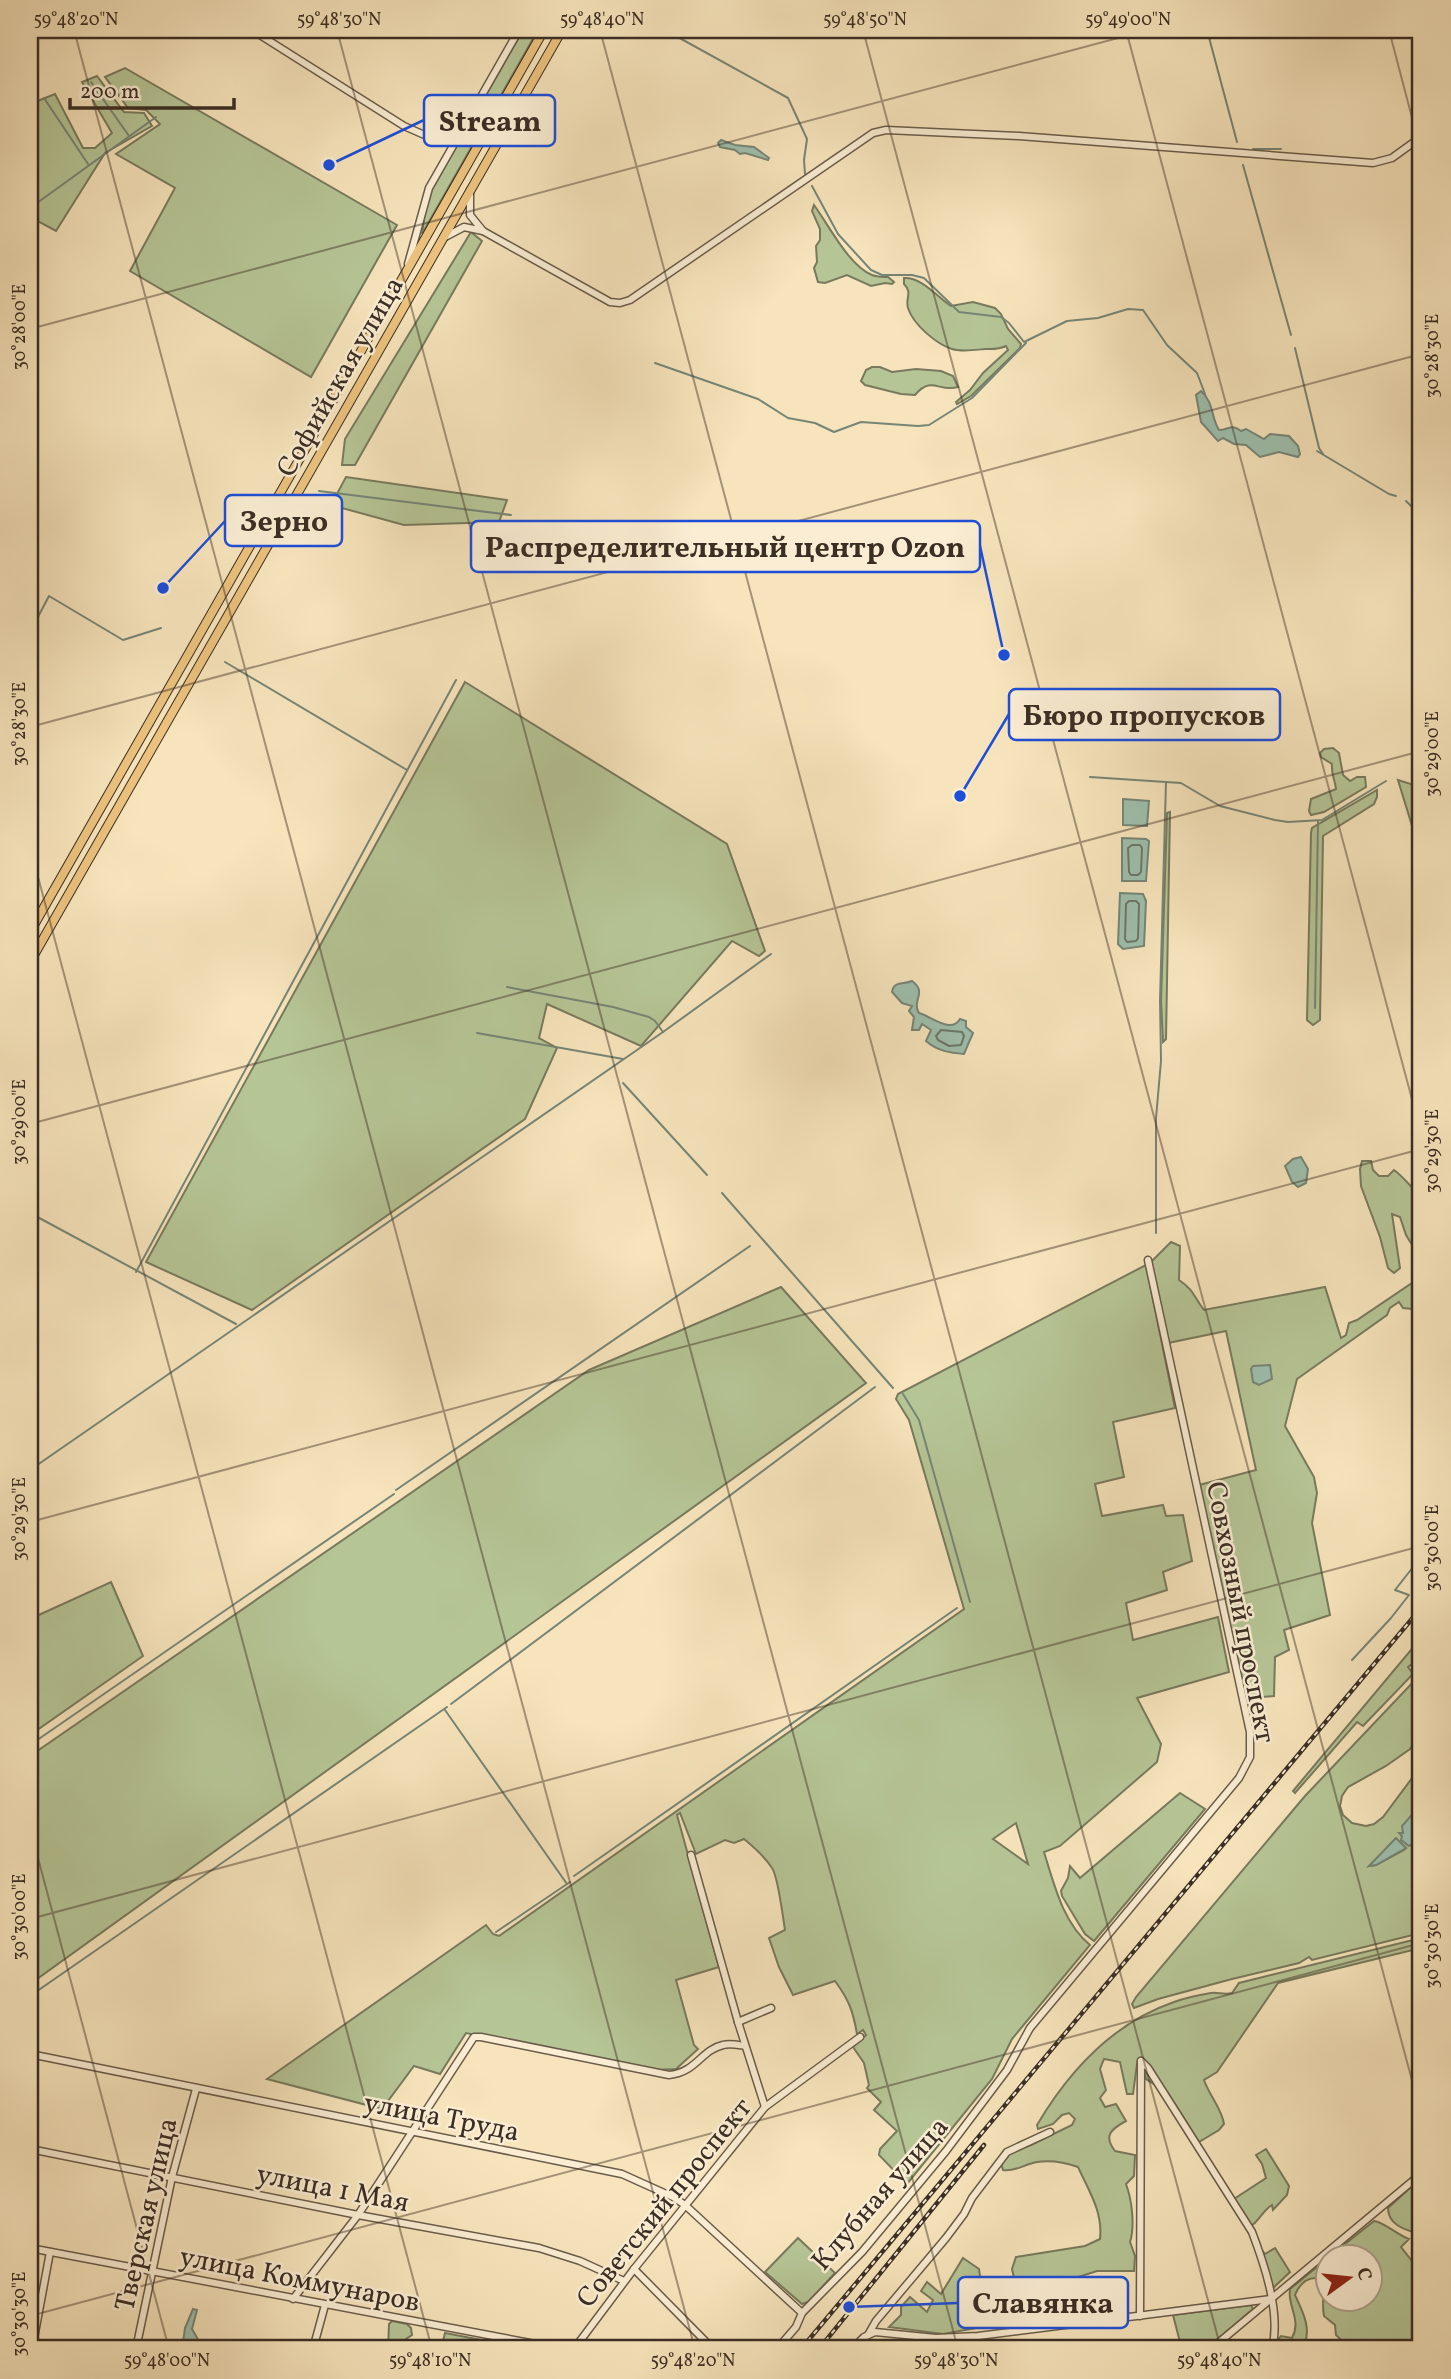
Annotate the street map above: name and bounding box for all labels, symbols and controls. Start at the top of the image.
text: 59°48'20"N [34,8,118,33]
text: 59°48'30"N [297,8,381,33]
text: 59°48'40"N [560,8,644,33]
text: 59°48'50"N [823,8,907,33]
text: 59°49'00"N [1085,8,1171,33]
scale bar [70,66,234,110]
text: 200 m [80,78,140,107]
callout: Stream [424,95,555,146]
text: Stream [439,102,542,144]
street label: Софийская улица [268,270,414,485]
text: 30°28'00"E [8,284,33,370]
text: 30°28'30"E [1421,314,1446,398]
callout: Зерно [225,495,342,546]
text: Зерно [240,502,328,544]
callout: Распределительный центр Ozon [471,521,980,572]
text: Распределительный центр Ozon [485,528,965,570]
text: 30°28'30"E [8,682,33,766]
callout: Бюро пропусков [1009,689,1280,740]
text: Бюро пропусков [1023,696,1265,738]
text: 30°29'00"E [1421,711,1446,797]
text: 30°29'00"E [8,1079,33,1165]
text: 30°29'30"E [1421,1109,1446,1193]
text: 30°29'30"E [8,1477,33,1561]
street label: Совхозный проспект [1195,1478,1284,1747]
text: 30°30'00"E [1421,1504,1446,1592]
text: 30°30'00"E [8,1873,33,1961]
text: 30°30'30"E [1421,1903,1446,1989]
street label: улица Труда [360,2084,523,2153]
street label: Советский проспект [568,2090,762,2317]
street label: Клубная улица [803,2109,959,2280]
street label: Тверская улица [106,2114,189,2315]
street label: улица 1 Мая [253,2156,412,2223]
street label: улица Коммунаров [176,2238,423,2323]
north arrow [1314,2242,1384,2312]
text: С [1349,2265,1378,2283]
text: 30°30'30"E [8,2271,33,2357]
callout: Славянка [958,2277,1128,2328]
text: Славянка [972,2284,1114,2326]
text: 59°48'00"N [124,2349,210,2374]
text: 59°48'10"N [389,2349,471,2374]
text: 59°48'20"N [651,2349,735,2374]
text: 59°48'30"N [914,2349,998,2374]
text: 59°48'40"N [1177,2349,1261,2374]

